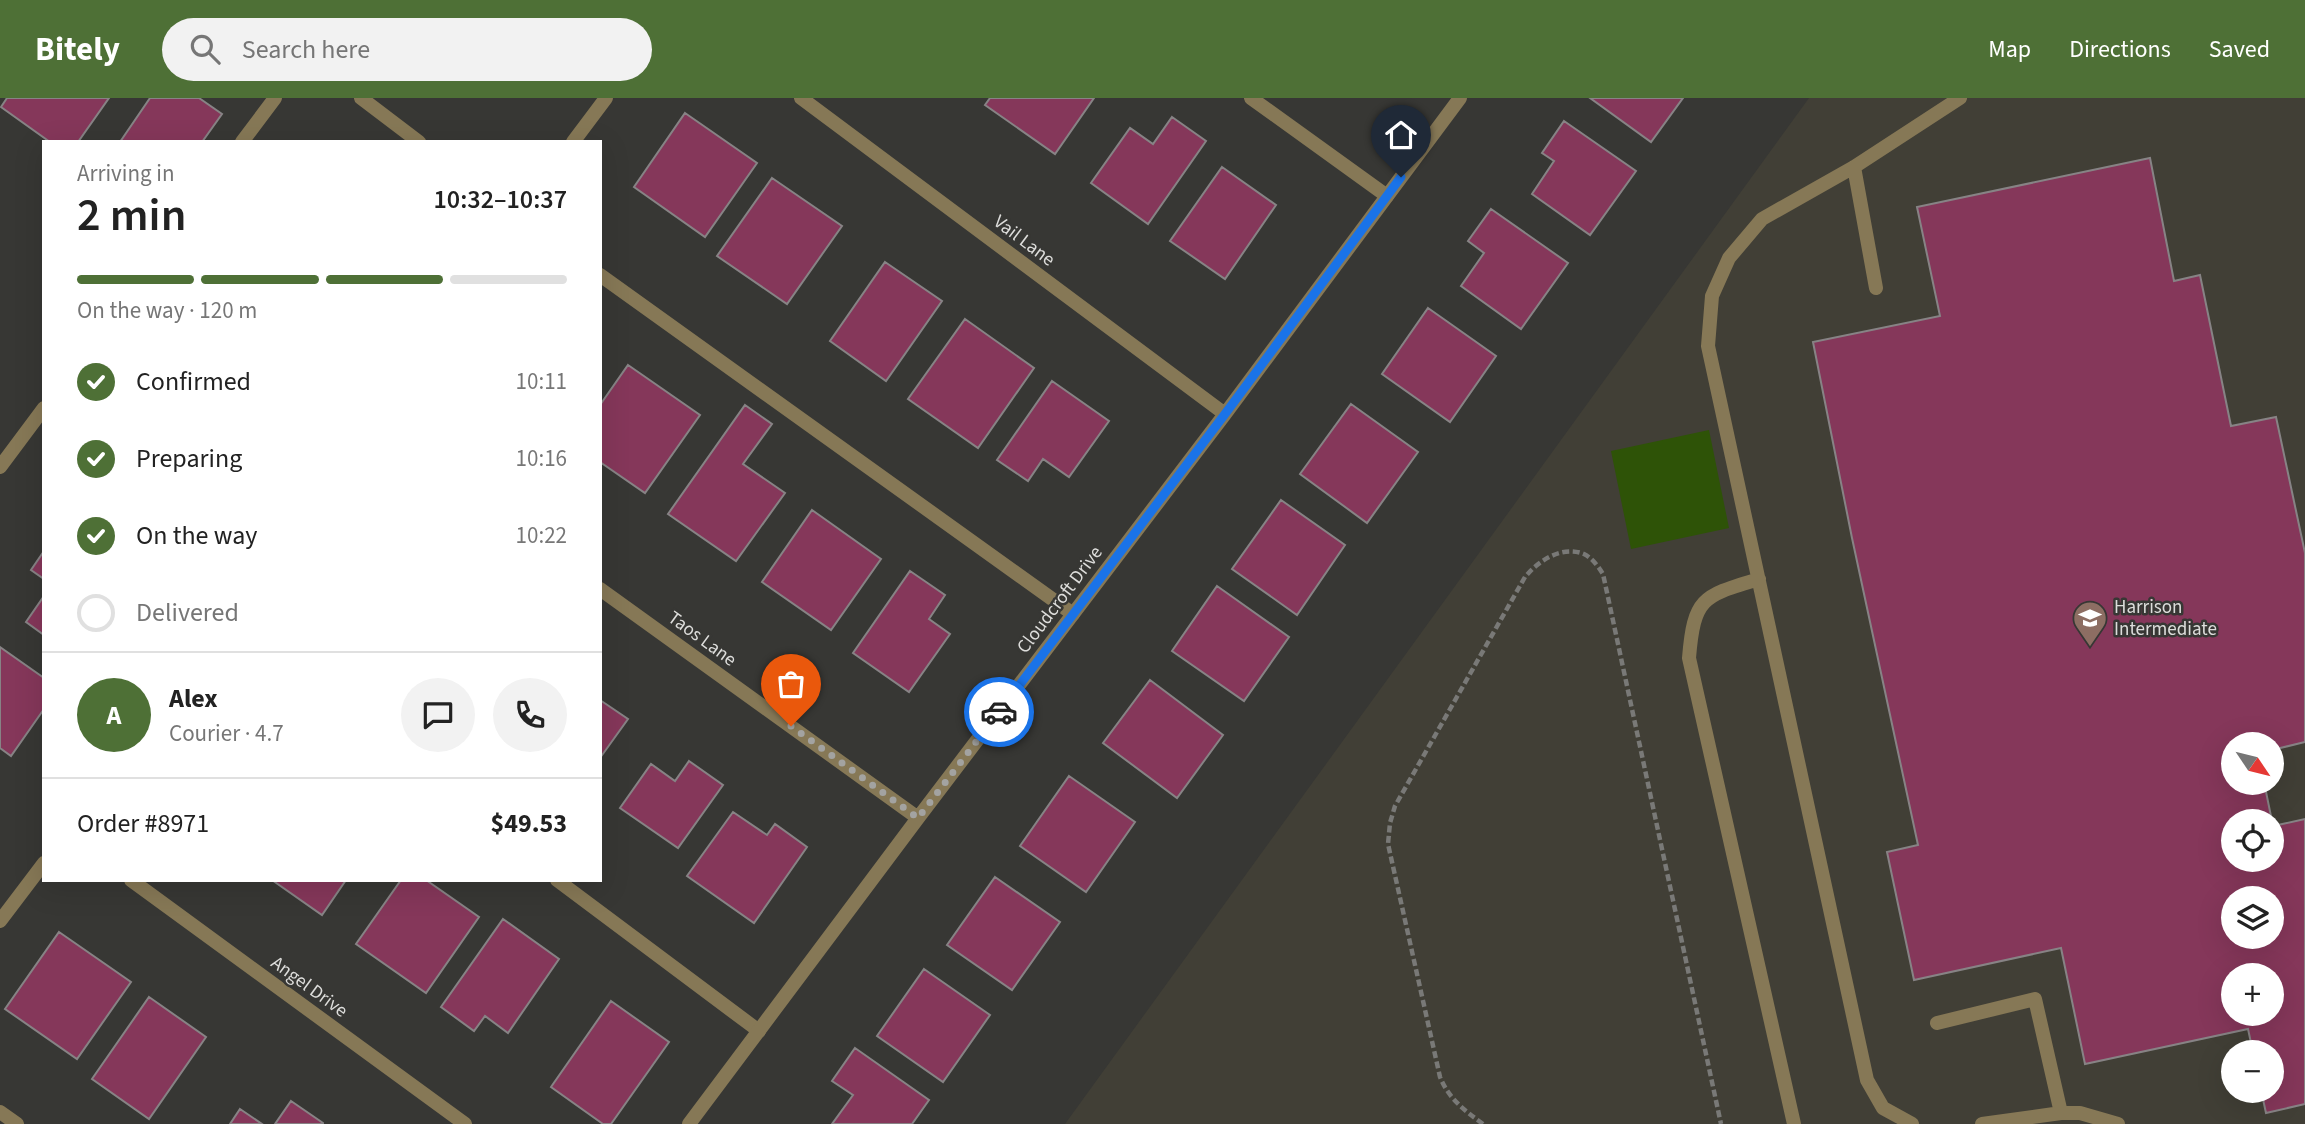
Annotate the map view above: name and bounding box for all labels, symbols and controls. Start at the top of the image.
search box [162,18,652,81]
text: Bitely [35,26,120,73]
icon: search [186,30,224,68]
text: Search here [242,31,370,68]
text: Map [1988,32,2031,67]
text: Directions [2069,32,2171,67]
text: Saved [2209,32,2270,67]
pin [1371,105,1431,177]
icon: home [1382,116,1420,154]
text: Arriving in [77,157,175,190]
text: 10:32–10:37 [434,181,567,218]
text: 2 min [77,183,186,248]
street label: Vail Lane [988,209,1060,273]
text: On the way · 120 m [77,294,257,327]
icon: check [77,363,115,401]
text: Confirmed [136,363,251,400]
text: 10:11 [516,365,567,398]
icon: check [77,440,115,478]
text: Preparing [136,440,242,477]
text: 10:16 [516,442,567,475]
icon: check [77,517,115,555]
text: On the way [136,517,257,554]
text: 10:22 [516,519,567,552]
street label: Cloudcroft Drive [1011,541,1109,659]
text: Delivered [136,594,239,631]
place label: Harrison Intermediate [2114,594,2217,643]
school or university icon: Harrison Intermediate [2071,599,2109,648]
street label: Taos Lane [662,605,742,673]
pin [761,654,821,726]
icon: bag [772,665,810,703]
courier [964,677,1034,747]
button: chat [401,678,475,752]
button: phone [493,678,567,752]
text: Alex [169,680,218,717]
icon: car [980,693,1018,731]
text: A [107,697,121,734]
text: Courier · 4.7 [169,717,284,750]
north arrow [2221,732,2284,794]
map controls [2221,732,2284,1103]
text: Order #8971 [77,805,209,842]
text: $49.53 [491,805,567,842]
button: locate [2221,809,2284,872]
button: layers [2221,886,2284,949]
street label: Angel Drive [265,950,353,1024]
button: + [2221,963,2284,1026]
button: − [2221,1040,2284,1103]

